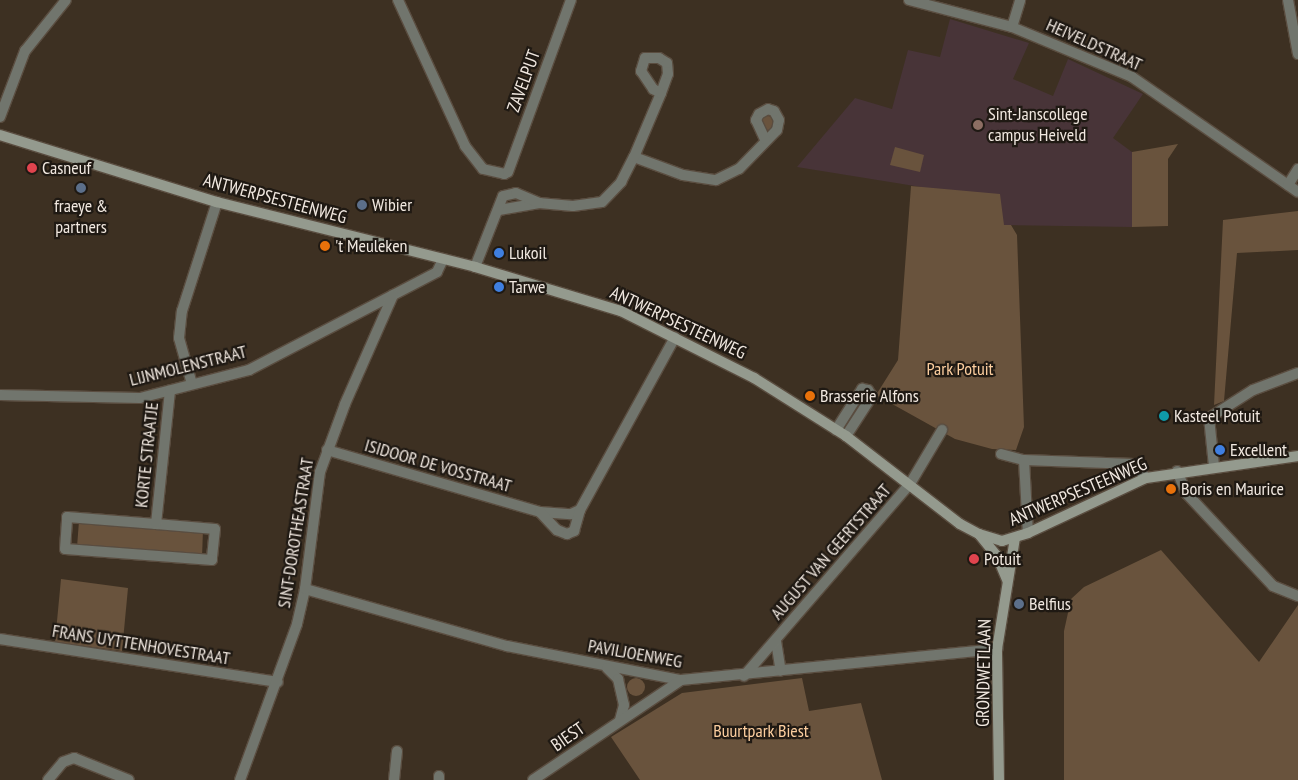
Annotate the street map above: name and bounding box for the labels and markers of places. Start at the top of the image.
place label: Sint-Janscollege campus Heiveld [988,104,1088,146]
marker: Sint-Janscollege campus Heiveld [972,119,984,131]
place label: Casneuf [42,157,91,179]
marker: Casneuf [26,162,38,174]
marker: fraeye & partners [75,182,87,194]
place label: Wibier [372,194,412,216]
place label: fraeye & partners [54,196,108,238]
marker: Wibier [356,199,368,211]
place label: 't Meuleken [335,235,408,257]
marker: 't Meuleken [319,240,331,252]
place label: Lukoil [509,242,547,264]
marker: Lukoil [493,247,505,259]
place label: Tarwe [509,276,546,298]
marker: Tarwe [493,281,505,293]
place label: Brasserie Alfons [820,385,919,407]
marker: Brasserie Alfons [804,390,816,402]
place label: Kasteel Potuit [1174,405,1260,427]
marker: Kasteel Potuit [1158,410,1170,422]
place label: Excellent [1230,439,1287,461]
marker: Excellent [1214,444,1226,456]
place label: Boris en Maurice [1181,478,1284,500]
marker: Boris en Maurice [1165,483,1177,495]
place label: Potuit [984,548,1021,570]
marker: Potuit [968,553,980,565]
place label: Belfius [1029,593,1071,615]
marker: Belfius [1013,598,1025,610]

